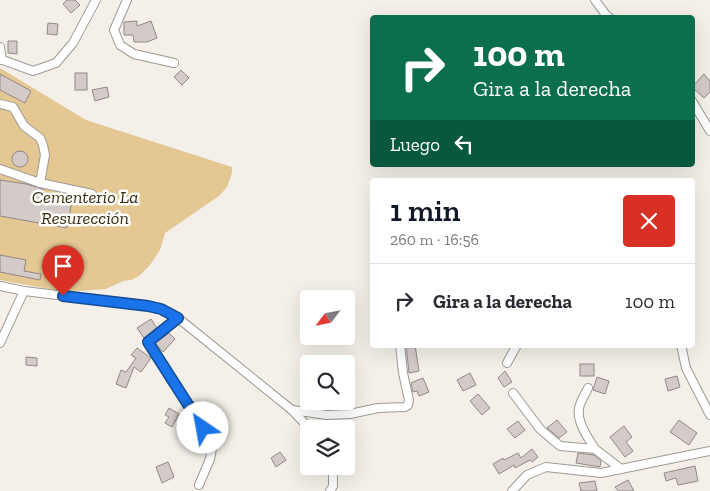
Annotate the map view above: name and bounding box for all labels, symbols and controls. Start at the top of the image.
text: 100 m [473,33,565,75]
icon: right [390,35,455,100]
text: Gira a la derecha [473,75,631,102]
icon: left [450,130,478,158]
text: Luego [390,133,440,156]
park label: Cementerio La Resurección [32,186,138,229]
text: 1 min [390,193,460,229]
button: close [623,195,675,247]
text: 260 m · 16:56 [390,230,479,249]
pin [42,245,84,296]
icon: arrive [49,252,77,280]
icon: right [390,287,418,315]
north arrow [300,290,355,345]
map controls [300,290,355,475]
text: Gira a la derecha [433,290,572,313]
text: 100 m [625,290,675,313]
button: search [300,355,355,410]
position arrow [176,401,228,453]
button: layers [300,420,355,475]

